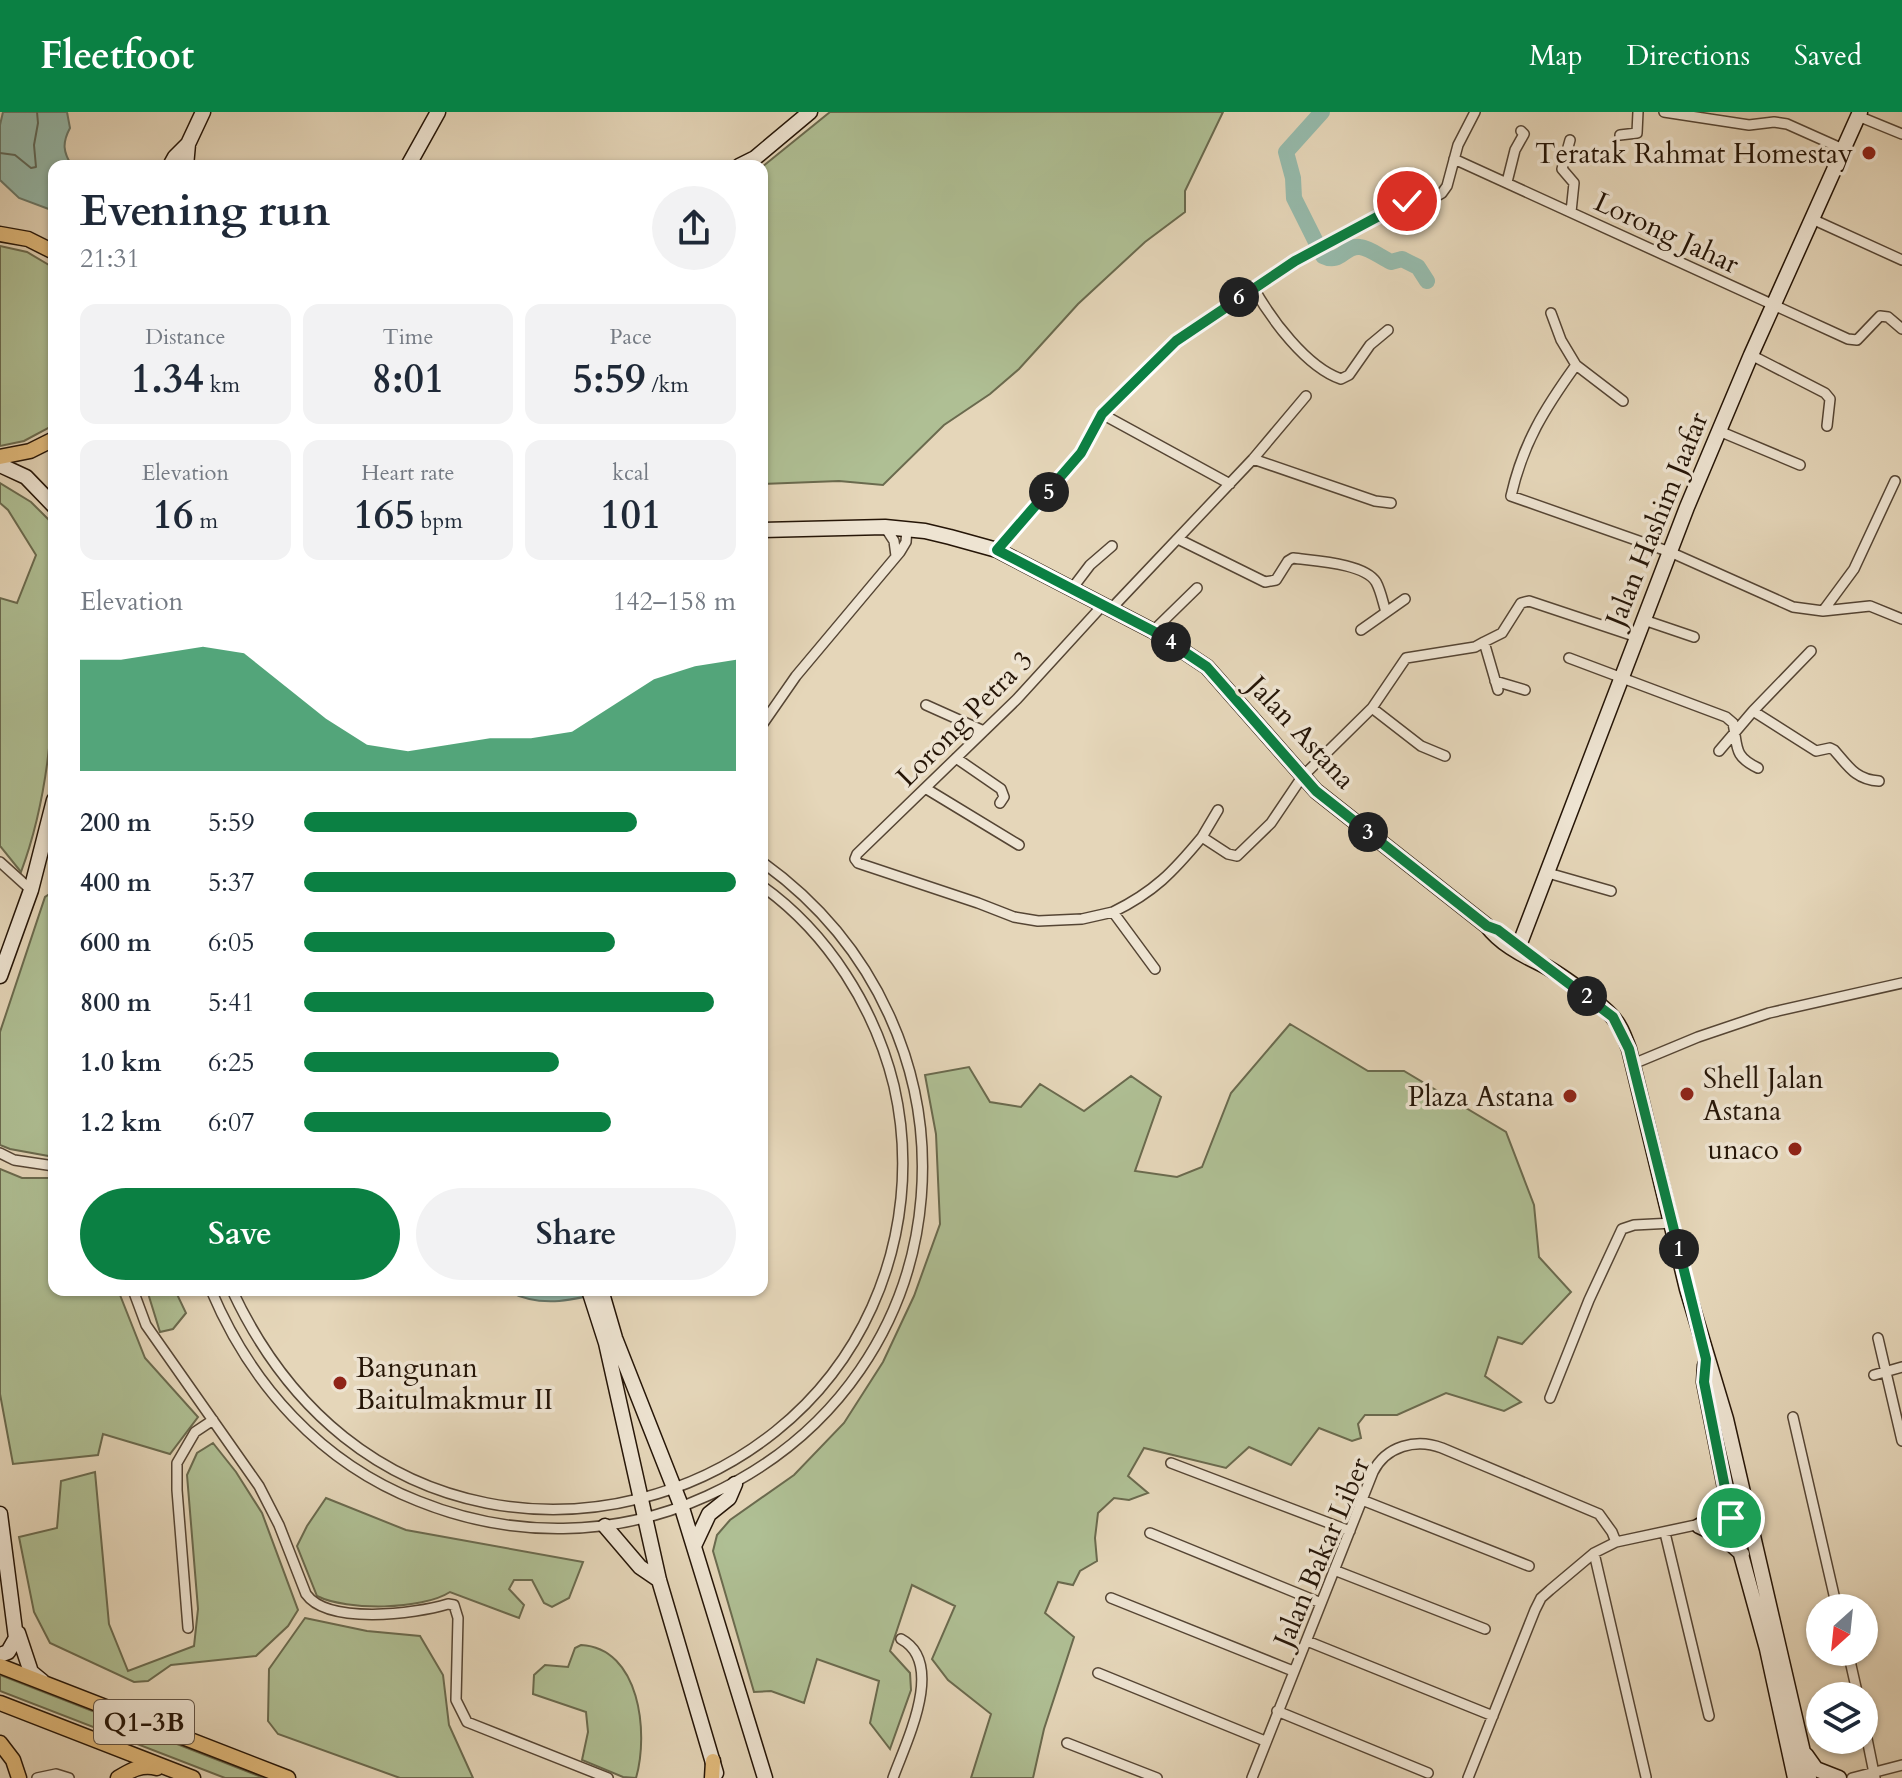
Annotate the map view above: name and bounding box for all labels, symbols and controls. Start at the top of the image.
text: Fleetfoot [40,30,194,82]
text: Map [1529,37,1583,75]
text: Directions [1627,37,1750,75]
text: Saved [1794,37,1862,75]
place label: Teratak Rahmat Homestay [1535,135,1853,173]
marker: Teratak Rahmat Homestay [1860,144,1878,162]
pin [1373,167,1441,235]
icon: check [1385,179,1429,223]
text: Evening run [80,181,330,241]
street label: Lorong Jahar [1588,183,1746,283]
button: share [652,186,736,270]
text: 21:31 [80,241,140,276]
pin: 6 [1219,277,1259,317]
text: 6 [1233,282,1245,312]
text: Distance [145,322,226,352]
text: Time [383,322,433,352]
text: Pace [609,322,652,352]
text: 1.34 [131,352,204,407]
text: 8:01 [371,352,445,407]
text: 5:59 [572,352,645,407]
text: km [204,370,240,400]
text: /km [645,370,689,400]
street label: Jalan Hashim Jaafar [1595,406,1718,636]
text: Elevation [142,458,229,488]
text: Heart rate [361,458,455,488]
text: kcal [612,458,649,488]
pin: 5 [1029,472,1069,512]
text: 5 [1043,477,1055,507]
text: 16 [153,488,194,543]
text: 165 [353,488,415,543]
text: 101 [600,488,661,543]
text: m [194,506,218,536]
text: bpm [415,506,463,536]
text: Elevation [80,584,183,619]
text: 142–158 m [613,584,736,619]
pin: 4 [1151,622,1191,662]
text: 4 [1165,627,1177,657]
street label: Lorong Petra 3 [888,642,1041,795]
street label: Jalan Astana [1236,665,1364,798]
text: 200 m [80,805,151,840]
text: 5:59 [208,805,255,840]
pin: 3 [1348,812,1388,852]
text: 3 [1362,817,1374,847]
text: 400 m [80,865,151,900]
text: 5:37 [208,865,255,900]
text: 600 m [80,925,151,960]
text: 6:05 [208,925,255,960]
pin: 2 [1567,976,1607,1016]
text: 2 [1581,981,1593,1011]
text: 800 m [80,985,151,1020]
text: 5:41 [208,985,255,1020]
text: 1.0 km [80,1045,161,1080]
text: 6:25 [208,1045,255,1080]
place label: Shell Jalan Astana [1703,1060,1824,1130]
place label: Plaza Astana [1408,1078,1554,1116]
marker: Shell Jalan Astana [1678,1085,1696,1103]
marker: Plaza Astana [1561,1087,1579,1105]
text: 1.2 km [80,1105,161,1140]
text: 6:07 [208,1105,255,1140]
place label: unaco [1708,1131,1779,1169]
marker: unaco [1786,1140,1804,1158]
button: Save [80,1188,400,1280]
button: Share [416,1188,736,1280]
pin: 1 [1659,1229,1699,1269]
text: 1 [1673,1234,1685,1264]
place label: Bangunan Baitulmakmur II [356,1349,553,1419]
marker: Bangunan Baitulmakmur II [331,1374,349,1392]
street label: Jalan Bakar Liber [1263,1451,1379,1657]
pin [1697,1484,1765,1552]
icon: arrive [1709,1496,1753,1540]
north arrow [1806,1594,1878,1666]
map controls [1806,1594,1878,1754]
button: layers [1806,1682,1878,1754]
road number: Q1-3B [94,1700,194,1744]

